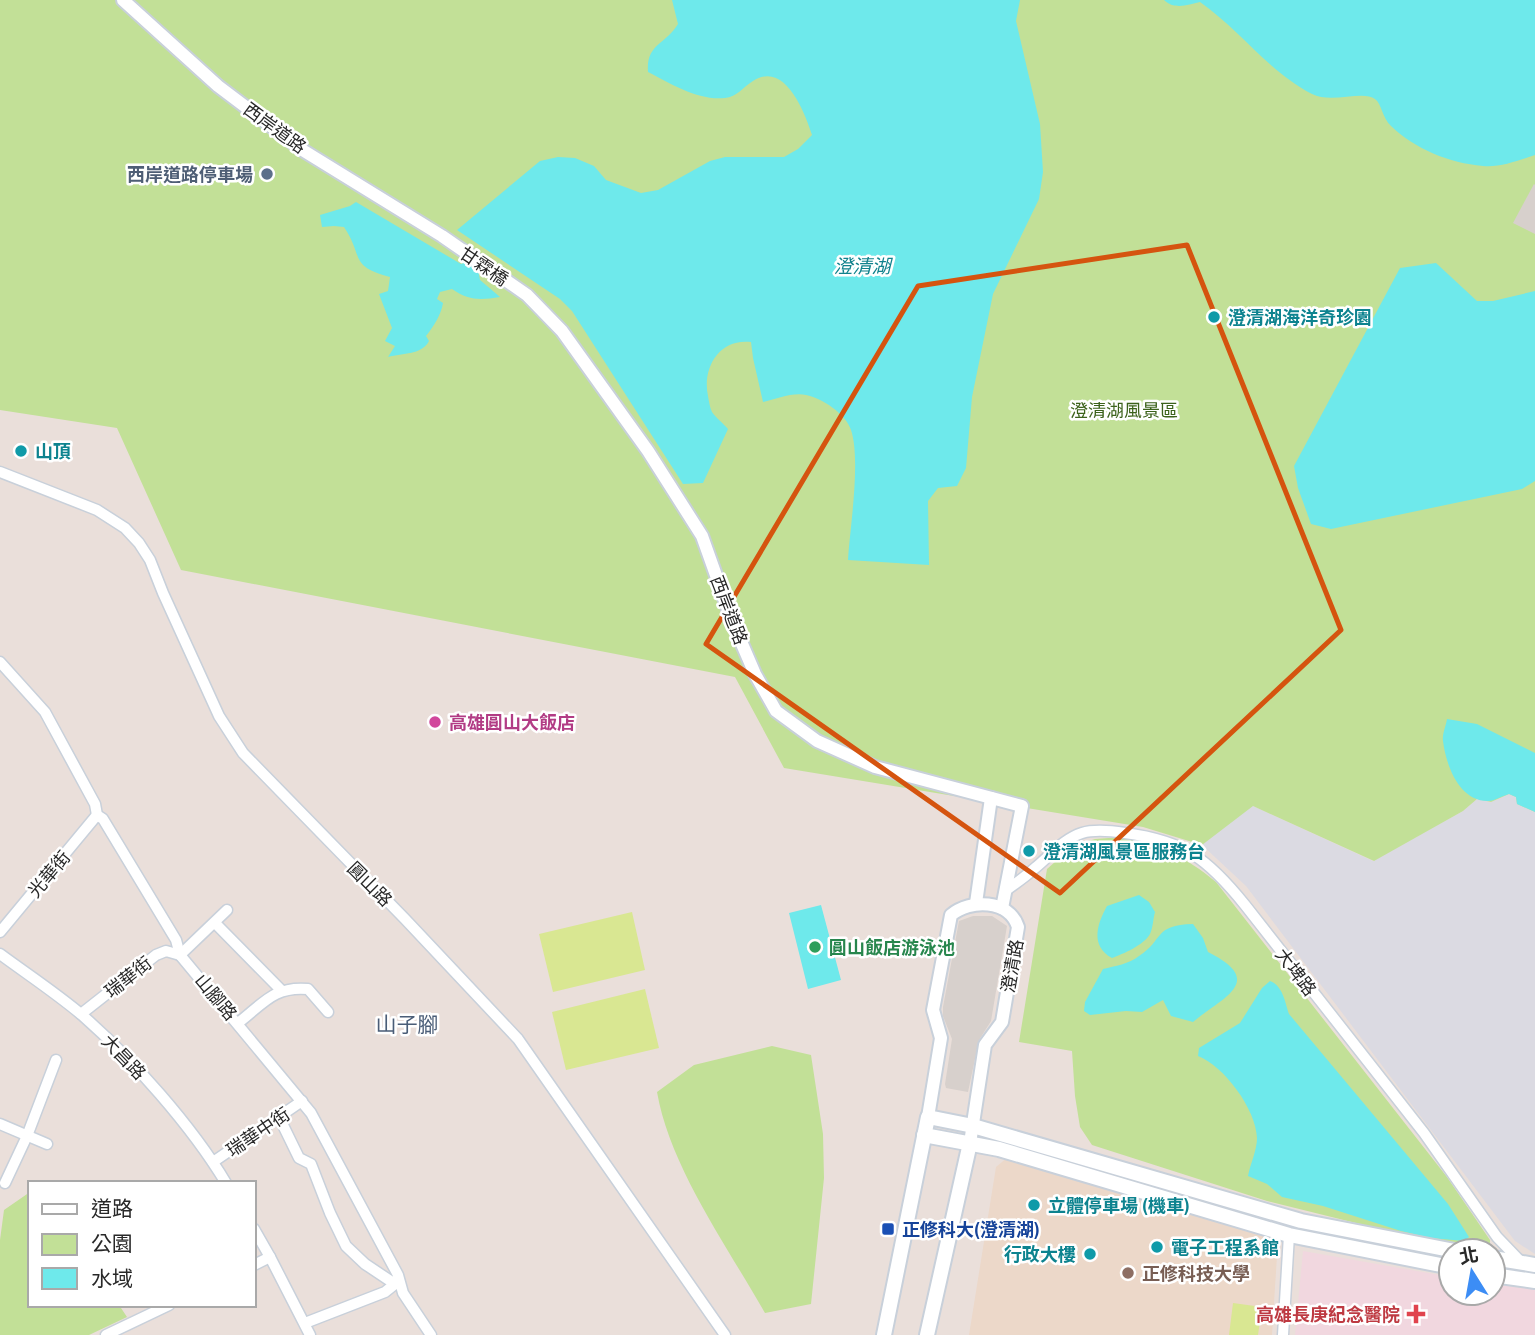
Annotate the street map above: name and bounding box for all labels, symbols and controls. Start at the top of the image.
street label: 西岸道路 [240,98,310,158]
place label: 西岸道路停車場 [127,164,253,185]
marker: 西岸道路停車場 [259,166,275,182]
street label: 甘霖橋 [456,242,512,290]
water label: 澄清湖 [833,255,893,277]
place label: 澄清湖海洋奇珍園 [1228,307,1372,328]
marker: 澄清湖海洋奇珍園 [1206,309,1222,325]
park label: 澄清湖風景區 [1070,400,1178,421]
place label: 山頂 [35,441,71,462]
marker: 山頂 [13,443,29,459]
street label: 西岸道路 [706,573,752,647]
place label: 高雄圓山大飯店 [449,712,575,733]
marker: 高雄圓山大飯店 [427,714,443,730]
place label: 澄清湖風景區服務台 [1043,841,1205,862]
marker: 澄清湖風景區服務台 [1021,843,1037,859]
street label: 光華街 [24,847,74,901]
street label: 圓山路 [343,857,397,911]
place label: 圓山飯店游泳池 [829,937,955,958]
street label: 澄清路 [997,938,1027,994]
marker: 圓山飯店游泳池 [807,939,823,955]
street label: 大埤路 [1271,944,1321,1000]
street label: 瑞華街 [100,952,156,1002]
street label: 山腳路 [191,970,241,1024]
district label: 山子腳 [376,1012,439,1037]
street label: 大昌路 [98,1030,150,1084]
street label: 瑞華中街 [222,1103,294,1161]
legend [28,1181,256,1307]
place label: 立體停車場 (機車) [1048,1195,1190,1216]
text: 道路 [91,1196,133,1221]
marker: 立體停車場 (機車) [1026,1197,1042,1213]
place label: 正修科大(澄清湖) [902,1219,1040,1240]
marker: 正修科大(澄清湖) [880,1221,896,1237]
text: 公園 [91,1231,133,1256]
place label: 電子工程系館 [1171,1237,1279,1258]
north arrow [1437,1237,1507,1307]
marker: 電子工程系館 [1149,1239,1165,1255]
text: 北 [1457,1243,1480,1268]
place label: 行政大樓 [1004,1244,1076,1265]
marker: 行政大樓 [1082,1246,1098,1262]
place label: 正修科技大學 [1142,1263,1250,1284]
marker: 正修科技大學 [1120,1265,1136,1281]
text: 水域 [91,1266,133,1291]
place label: 高雄長庚紀念醫院 [1256,1304,1400,1325]
marker: 高雄長庚紀念醫院 [1406,1304,1426,1324]

